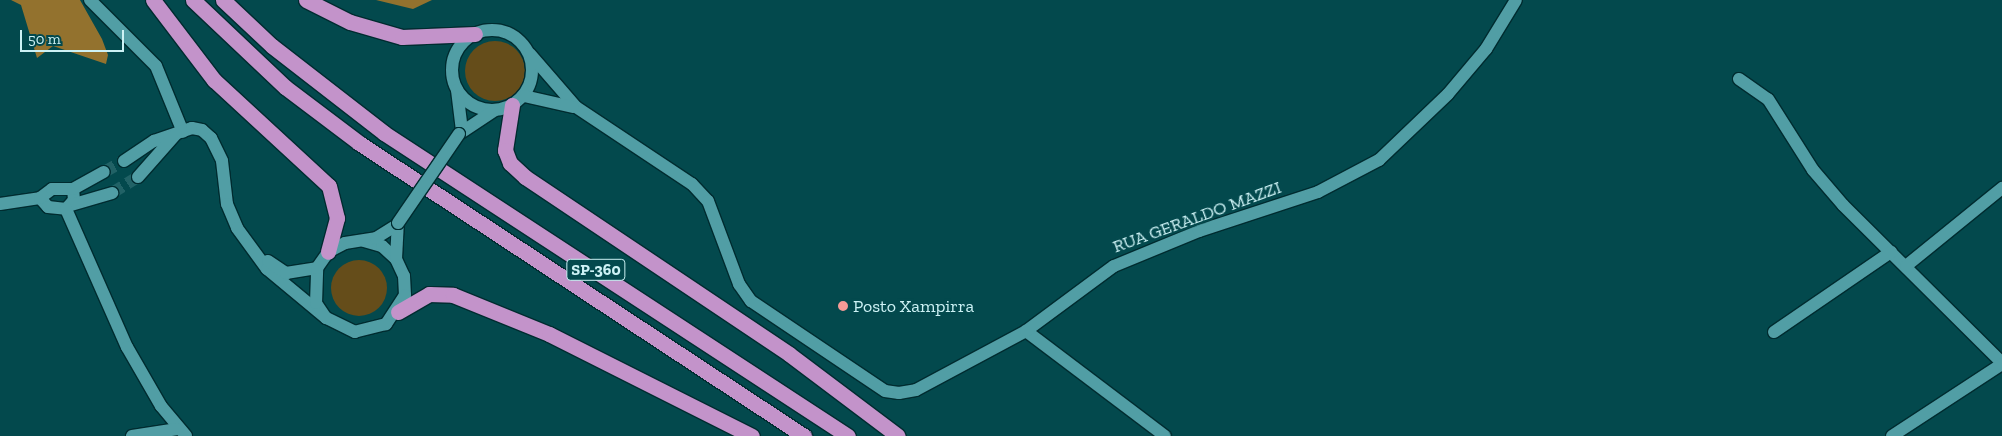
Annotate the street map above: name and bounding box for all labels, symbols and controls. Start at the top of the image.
scale bar [22,20,126,52]
text: 50 m [28,30,61,48]
street label: RUA GERALDO MAZZI [1110,176,1284,258]
road number: SP-360 [566,256,626,284]
place label: Posto Xampirra [853,295,974,317]
marker: Posto Xampirra [837,300,849,312]

